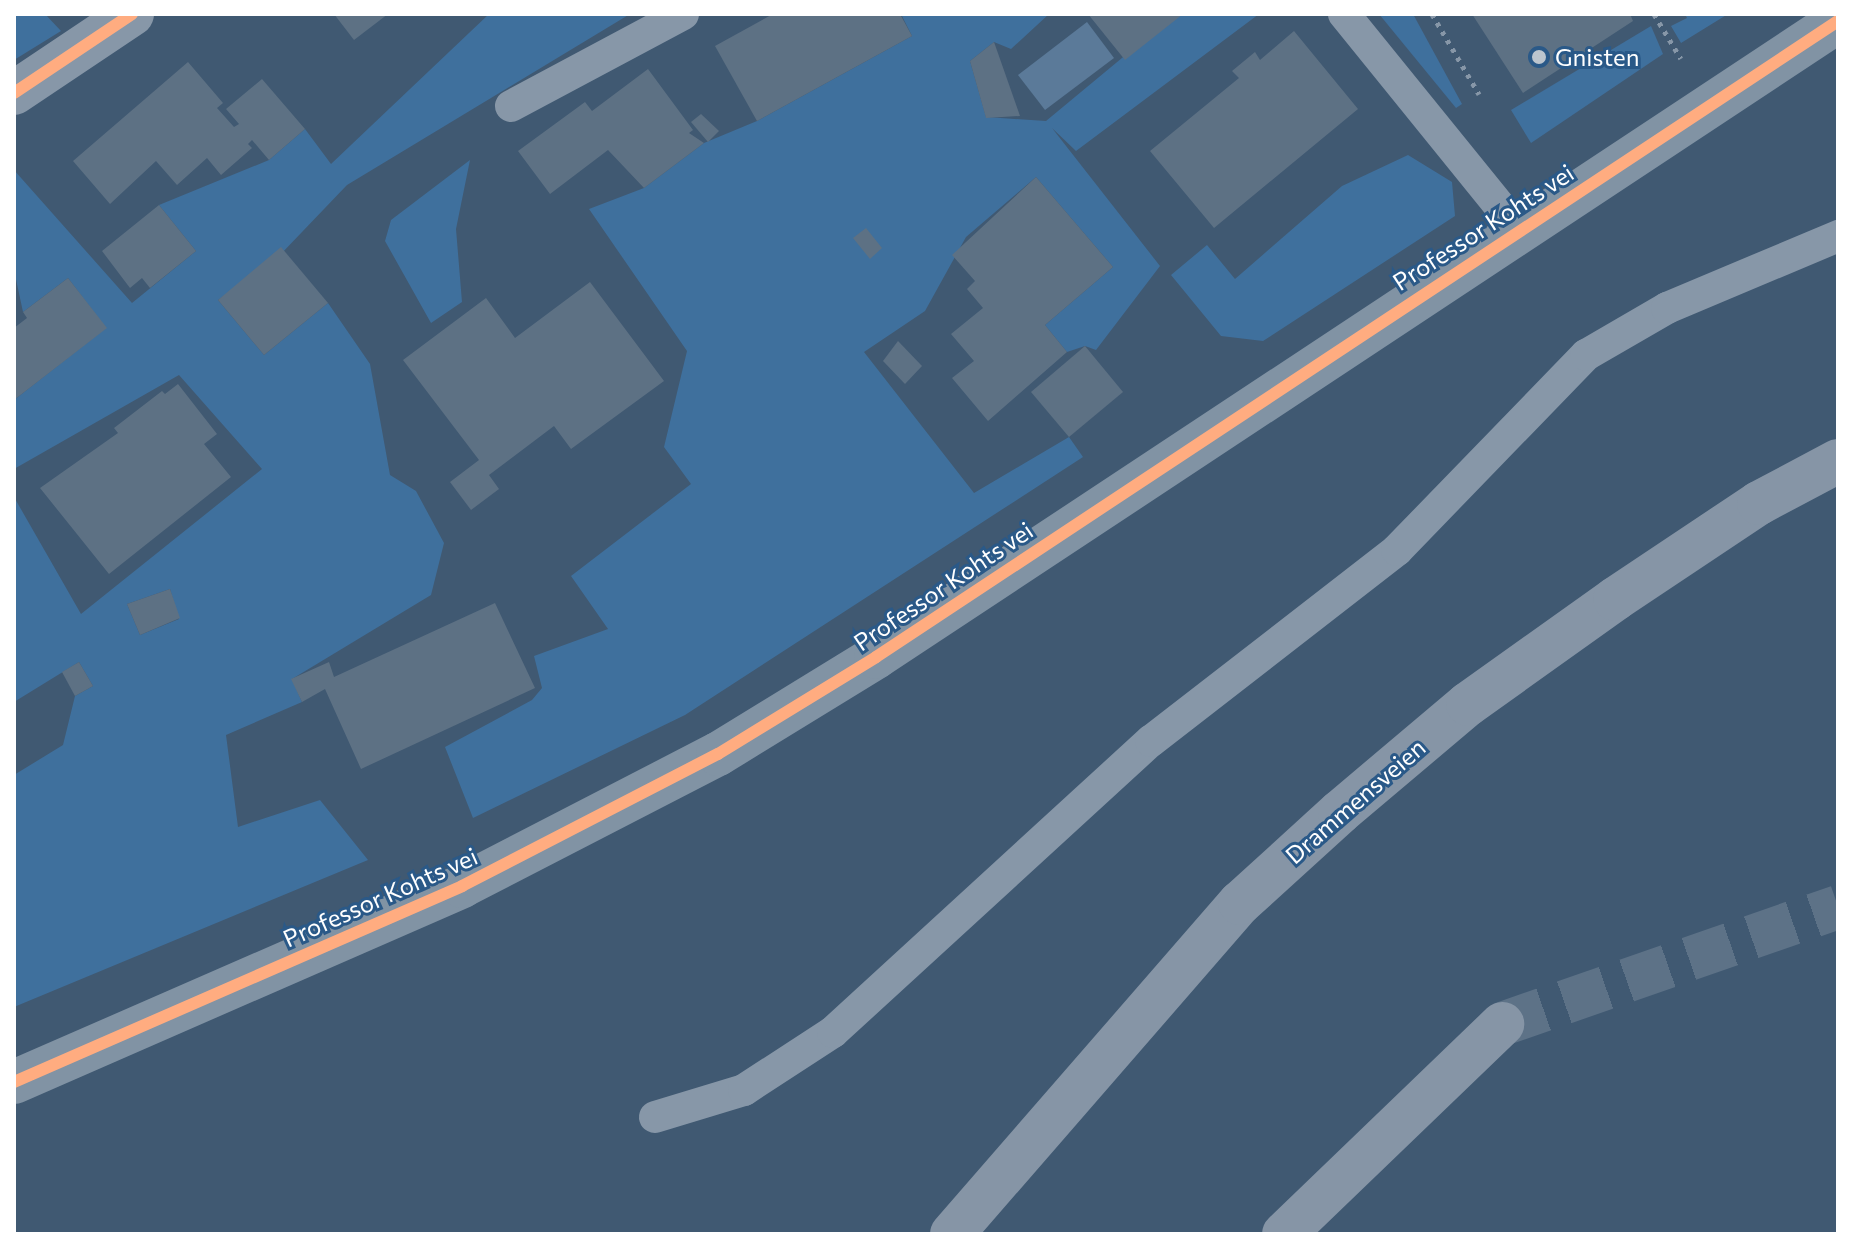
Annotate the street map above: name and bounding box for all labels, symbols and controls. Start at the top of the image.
place label: Gnisten [1555,43,1639,71]
marker: Gnisten [1530,48,1548,66]
street label: Professor Kohts vei [1387,158,1579,296]
street label: Professor Kohts vei [848,515,1038,657]
street label: Drammensveien [1279,733,1431,869]
street label: Professor Kohts vei [278,841,482,953]

